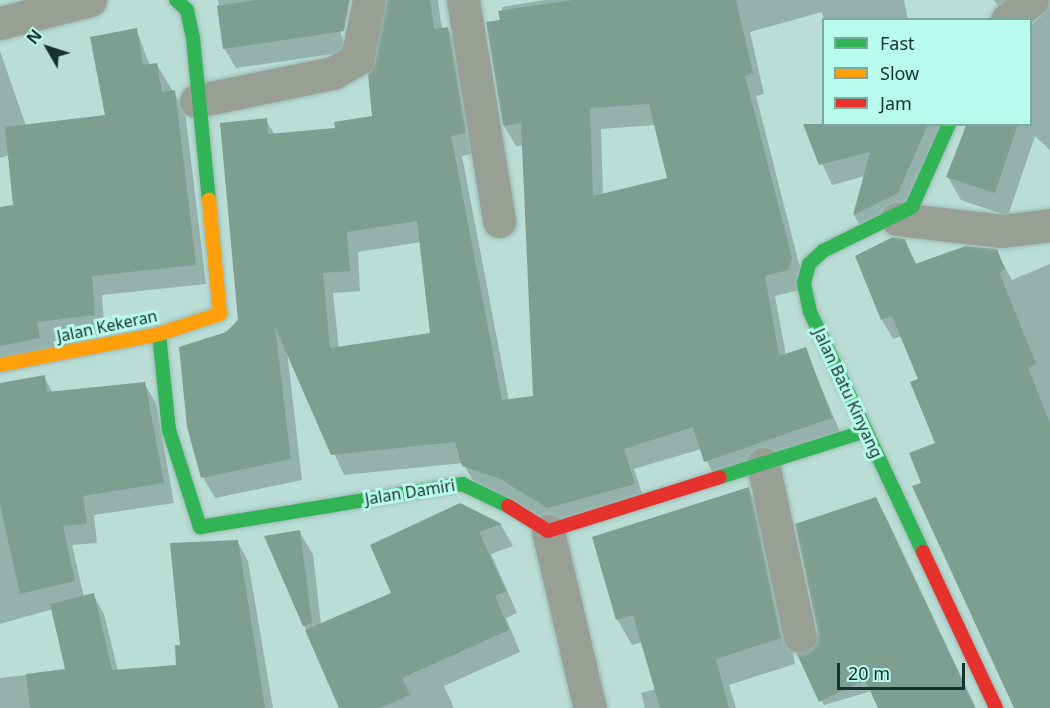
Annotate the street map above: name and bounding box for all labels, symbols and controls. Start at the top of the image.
north arrow [18,18,78,78]
legend [822,18,1032,126]
text: N [21,25,47,49]
text: Fast [880,31,915,55]
text: Slow [880,61,919,85]
text: Jam [880,91,912,115]
street label: Jalan Kekeran [55,306,159,346]
street label: Jalan Batu Kinyang [810,325,886,461]
street label: Jalan Damiri [364,475,456,509]
scale bar [840,651,968,689]
text: 20 m [848,661,890,685]

